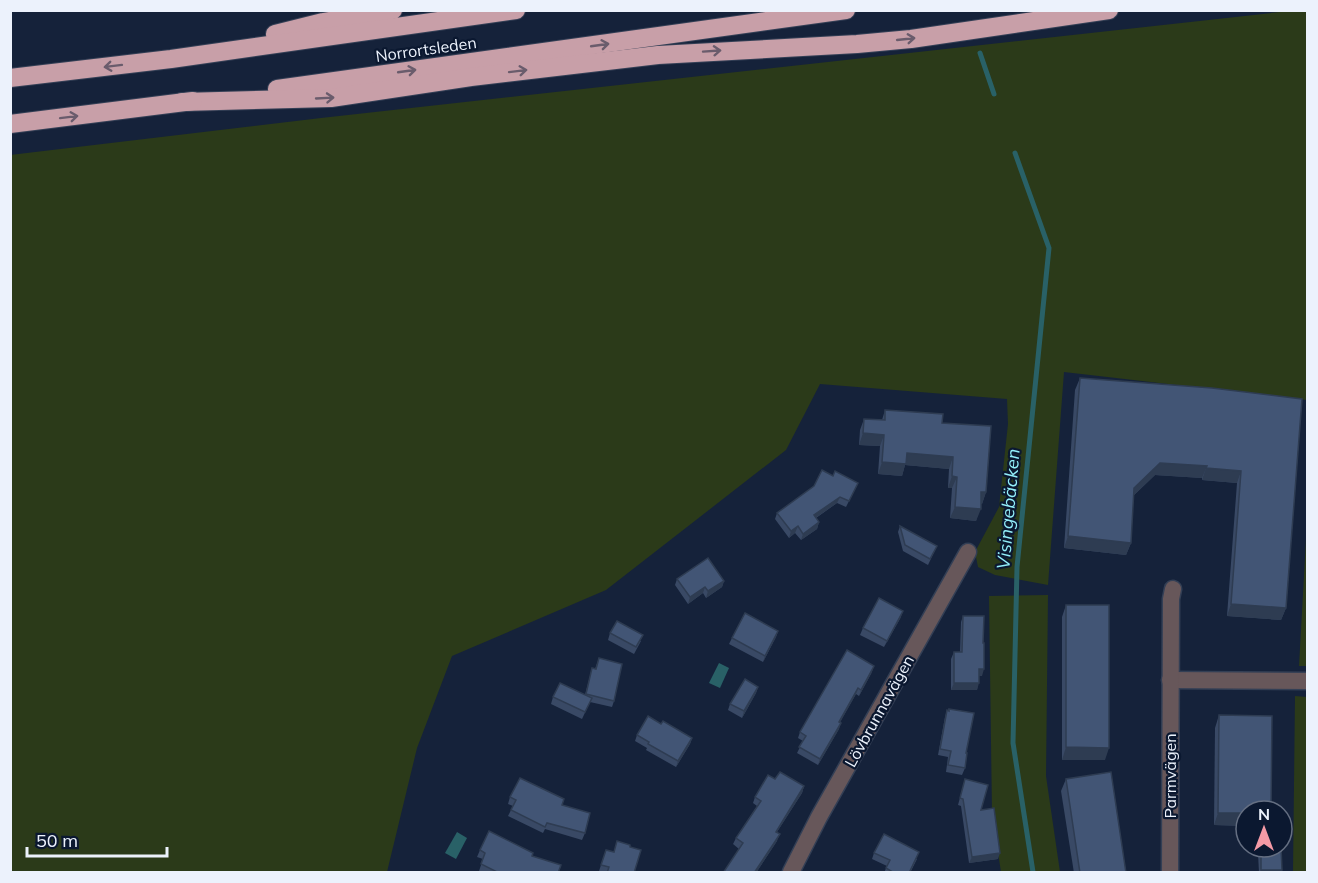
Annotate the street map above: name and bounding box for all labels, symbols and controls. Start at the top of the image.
street label: Norrortsleden [374,32,478,66]
one-way arrow [896,33,916,44]
one-way arrow [590,39,609,50]
one-way arrow [701,46,721,57]
one-way arrow [103,60,123,71]
one-way arrow [396,66,416,77]
one-way arrow [508,66,527,77]
one-way arrow [314,92,334,103]
one-way arrow [58,111,78,122]
water label: Visingebäcken [991,448,1025,570]
street label: Lövbrunnavägen [840,652,918,770]
street label: Parmvägen [1160,733,1180,819]
north arrow [1234,799,1294,859]
text: N [1258,804,1270,824]
scale bar [27,820,166,858]
text: 50 m [36,829,78,852]

